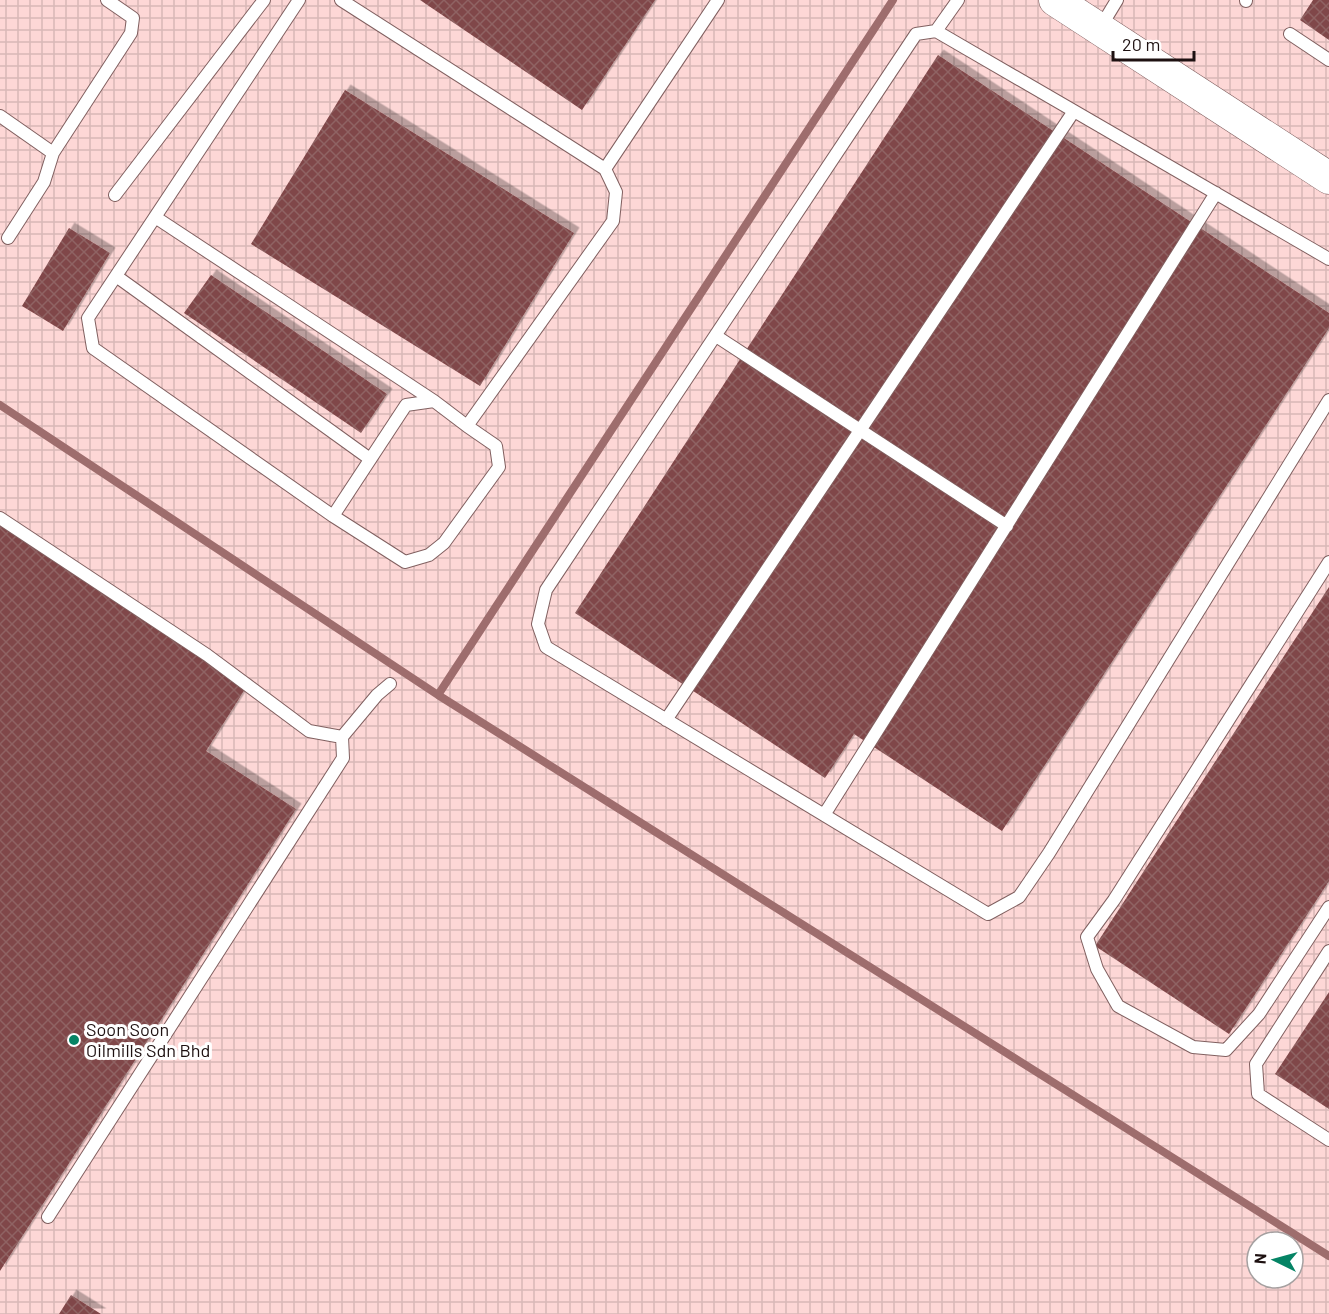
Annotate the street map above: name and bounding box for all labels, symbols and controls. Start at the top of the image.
scale bar [1113,24,1194,62]
text: 20 m [1122,33,1160,55]
place label: Soon Soon Oilmills Sdn Bhd [86,1018,210,1061]
marker: Soon Soon Oilmills Sdn Bhd [67,1033,81,1047]
north arrow [1245,1230,1305,1290]
text: N [1250,1253,1269,1265]

